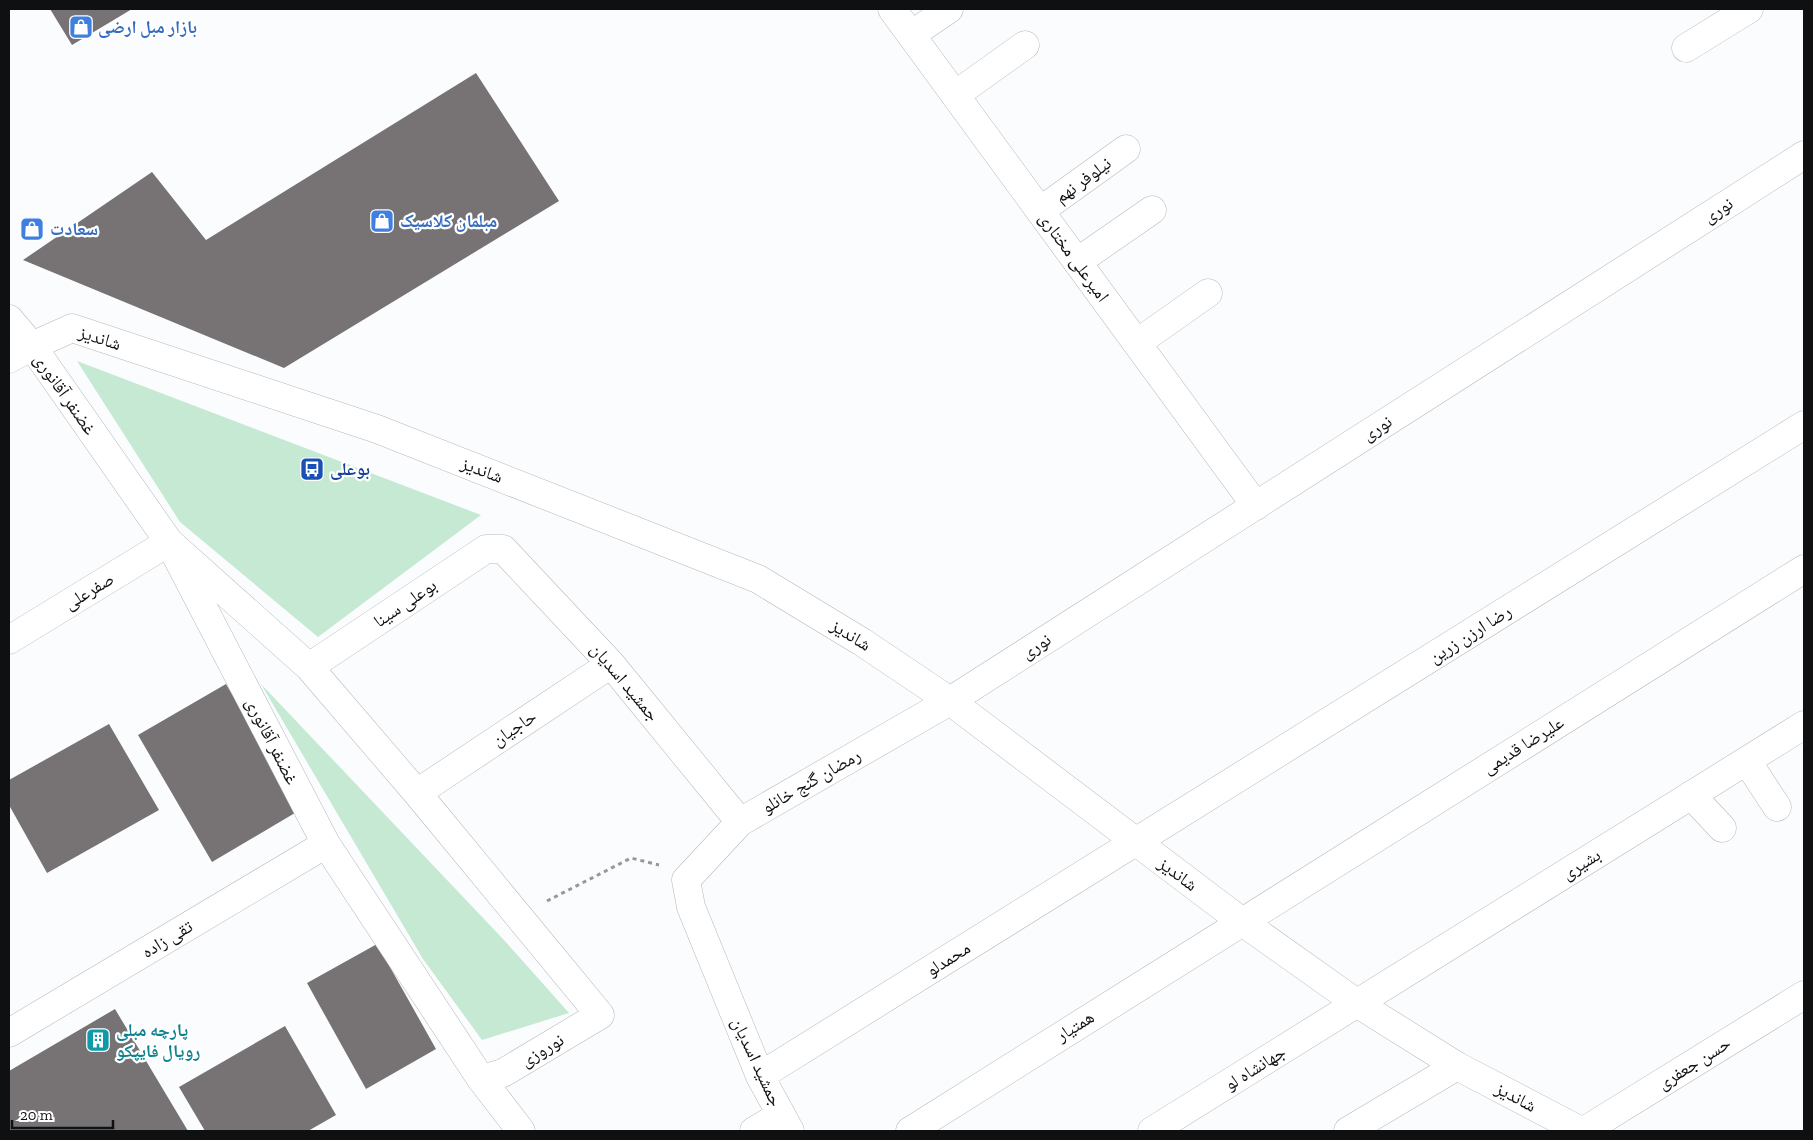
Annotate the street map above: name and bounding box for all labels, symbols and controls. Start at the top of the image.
shop icon: بازار مبل ارضی [68,14,94,40]
place label: بازار مبل ارضی [98,16,197,38]
street label: نیلوفر نهم [1050,152,1116,209]
street label: نوری [1699,192,1737,228]
shop icon: مبلمان کلاسیک [369,208,395,234]
street label: امیرعلی مختاری [1034,208,1114,306]
place label: مبلمان کلاسیک [400,210,497,232]
shop icon: سعادت [19,216,45,242]
place label: سعادت [50,218,98,240]
street label: شاندیز [75,321,124,355]
street label: غضنفر آقانوری [29,349,101,439]
street label: نوری [1358,410,1396,446]
street label: شاندیز [457,452,506,488]
bus stop icon: بوعلی [299,456,325,482]
place label: بوعلی [330,458,370,480]
street label: صفرعلی [60,568,118,614]
street label: بوعلی سینا [369,574,441,632]
street label: رضا ارزن زرین [1425,600,1515,668]
street label: شاندیز [826,614,875,656]
street label: نوری [1017,628,1055,664]
street label: جمشید اسدیان [586,638,664,726]
street label: غضنفر آقانوری [241,694,303,788]
street label: حاجیان [488,705,540,751]
street label: علیرضا قدیمی [1478,711,1568,779]
street label: رمضان گنج خانلو [757,744,865,819]
street label: بشیری [1557,844,1605,884]
street label: شاندیز [1153,852,1202,896]
street label: تقی زاده [137,915,197,963]
street label: محمدلو [922,937,974,981]
street label: همتیار [1051,1006,1098,1047]
street label: جمشید اسدیان [727,1014,787,1110]
place label: پارچه مبلی رویال فایپکو [116,1019,200,1062]
building icon: پارچه مبلی رویال فایپکو [85,1027,111,1053]
street label: نوروزی [516,1028,568,1071]
street label: حسن جعفری [1653,1032,1735,1094]
street label: جهانشاه لو [1220,1041,1290,1095]
street label: شاندیز [1491,1077,1540,1117]
scale bar [12,1098,114,1130]
text: 20 m [20,1106,53,1124]

